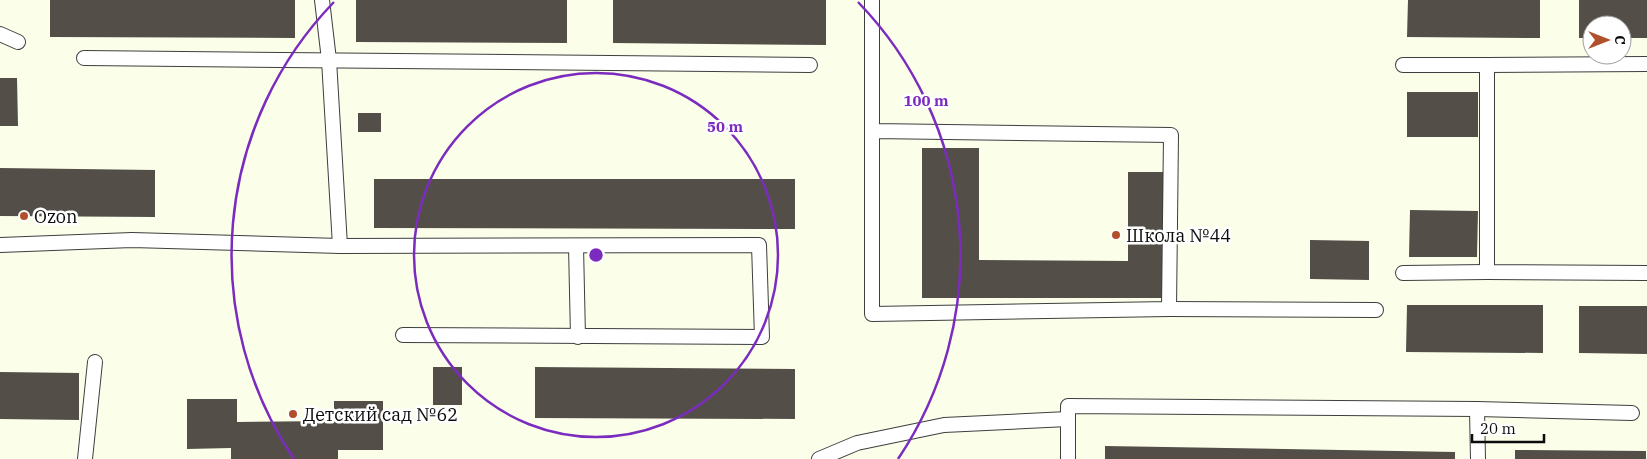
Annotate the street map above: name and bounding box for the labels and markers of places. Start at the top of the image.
place label: Ozon [34,205,78,228]
marker: Ozon [18,210,30,222]
place label: Школа №44 [1126,224,1231,247]
marker: Школа №44 [1110,229,1122,241]
centre of rings [587,246,605,264]
place label: Детский сад №62 [303,403,458,426]
marker: Детский сад №62 [287,408,299,420]

